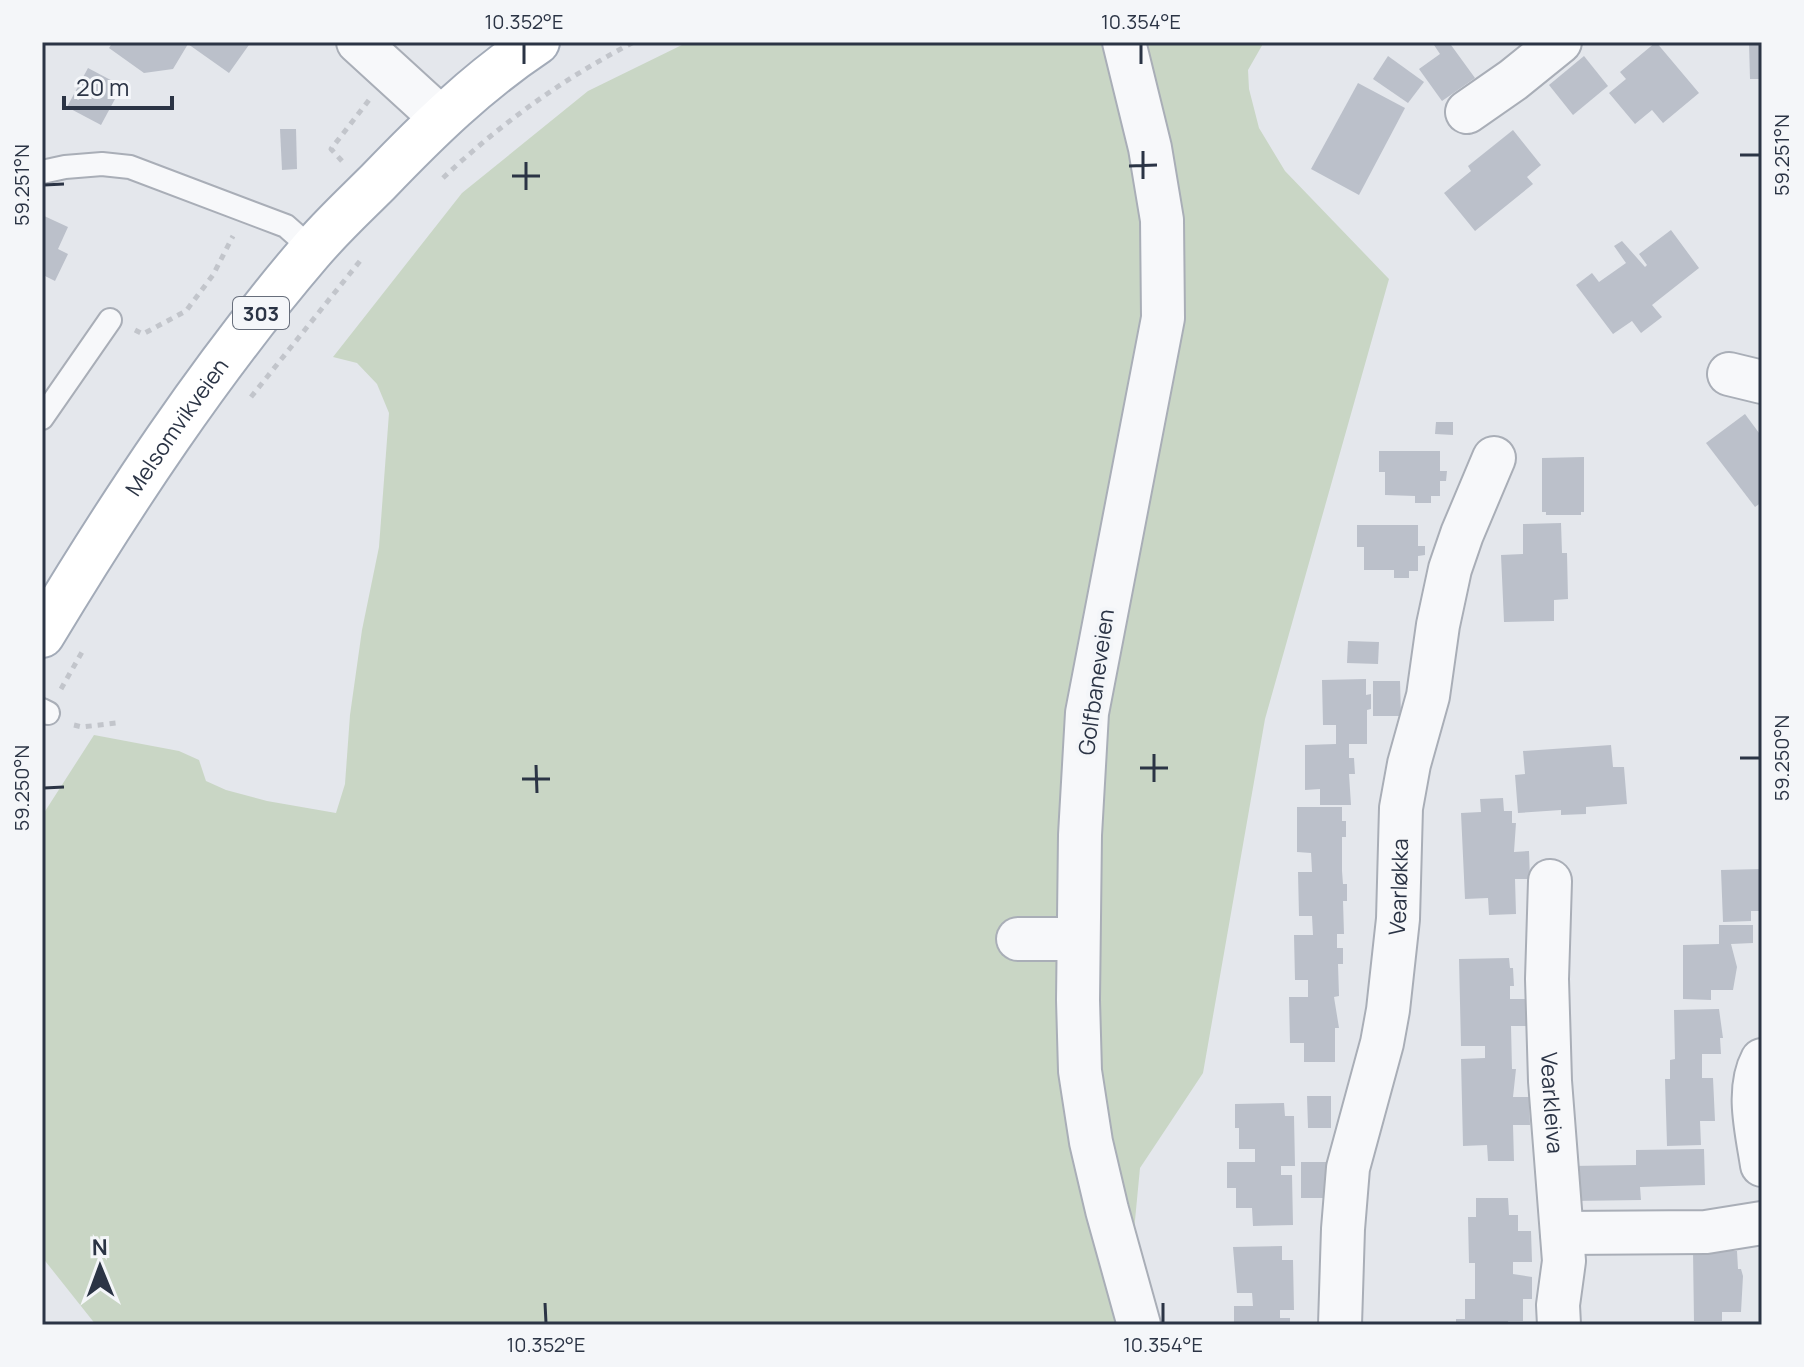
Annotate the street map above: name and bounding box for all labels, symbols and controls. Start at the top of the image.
text: 10.352°E [485,8,563,35]
text: 10.354°E [1101,8,1181,35]
scale bar [64,60,172,110]
text: 20 m [76,70,129,103]
text: 59.251°N [1768,114,1795,196]
text: 59.251°N [8,144,35,226]
road number: 303 [233,297,289,329]
street label: Melsomvikveien [118,352,235,502]
street label: Golfbaneveien [1071,607,1121,757]
text: 59.250°N [1768,715,1795,801]
text: 59.250°N [8,745,35,831]
street label: Vearløkka [1381,838,1415,937]
street label: Vearkleiva [1534,1052,1571,1155]
north arrow [60,1227,140,1307]
text: N [91,1232,108,1262]
text: 10.352°E [507,1331,585,1358]
text: 10.354°E [1123,1331,1203,1358]

